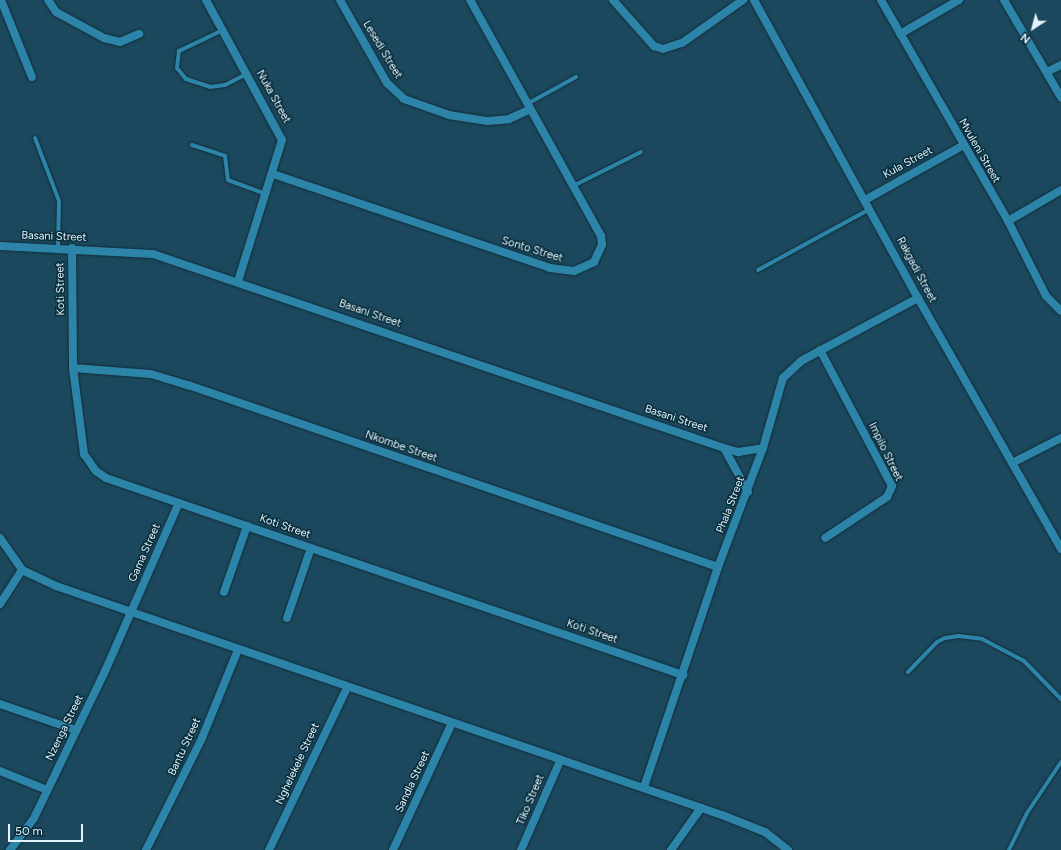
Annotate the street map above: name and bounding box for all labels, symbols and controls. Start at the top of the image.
north arrow [1013,8,1053,48]
street label: Lesedi Street [360,19,404,81]
text: N [1018,30,1033,46]
street label: Nuka Street [253,68,293,126]
street label: Mvuleni Street [955,117,1003,185]
street label: Kula Street [881,144,935,182]
street label: Basani Street [21,229,87,245]
street label: Sonto Street [500,234,564,266]
street label: Rakgadi Street [893,235,939,305]
street label: Koti Street [54,262,68,316]
street label: Basani Street [337,297,403,331]
street label: Basani Street [643,403,709,435]
street label: Impilo Street [865,420,905,484]
street label: Nkombe Street [363,428,439,466]
street label: Phala Street [714,475,748,535]
street label: Koti Street [258,512,312,542]
street label: Gama Street [126,522,164,584]
street label: Koti Street [565,617,619,647]
street label: Nzenga Street [43,693,87,763]
street label: Bantu Street [166,716,204,778]
street label: Nghelekele Street [273,721,323,807]
street label: Sandla Street [393,749,433,815]
street label: Tiko Street [514,773,548,827]
scale bar [10,816,85,842]
text: 50 m [15,824,43,838]

